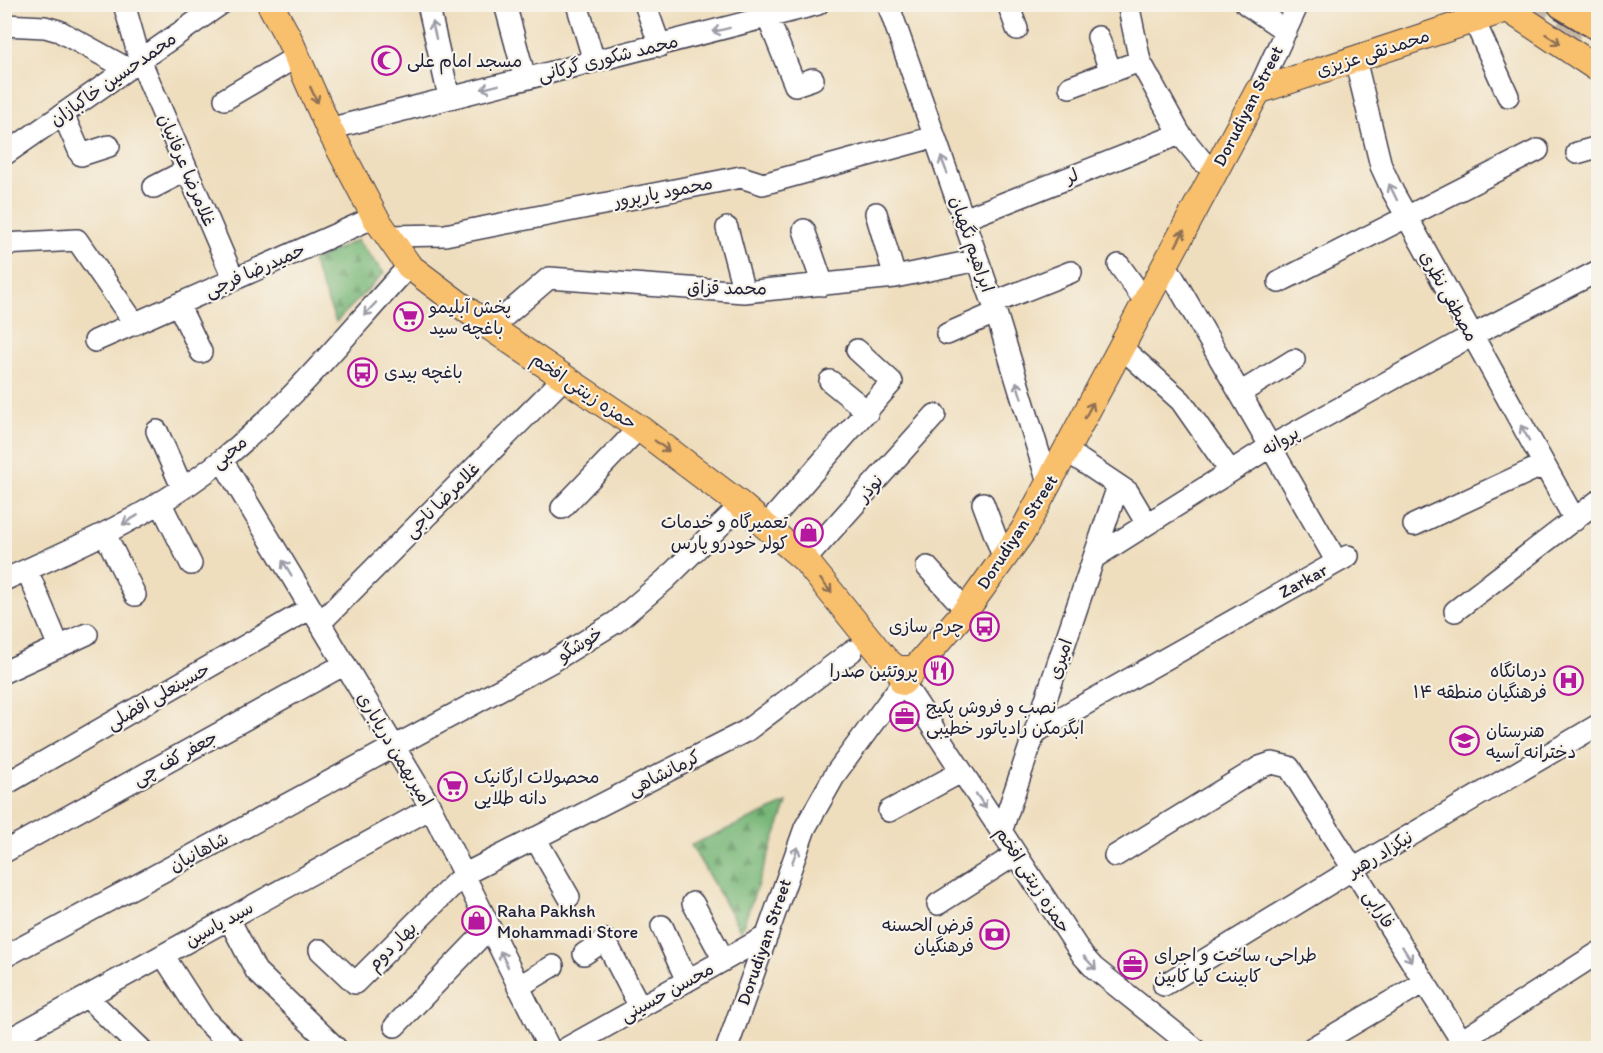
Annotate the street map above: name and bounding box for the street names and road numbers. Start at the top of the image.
street label: محمدتقی عزیزی [1314,24,1432,82]
street label: محمدحسین خاکبازان [46,27,180,131]
street label: محمد شکوری گرکانی [536,30,680,86]
street label: Dorudiyan Street [1208,42,1288,170]
street label: غلامرضا عرفانیان [153,110,221,230]
street label: لر [1061,164,1081,189]
street label: محمود یارپرور [611,172,715,214]
street label: ابراهیم نگهبان [942,193,999,296]
street label: حمیدرضا فرجی [201,238,309,302]
street label: مصطفی نظری [1415,247,1483,345]
street label: محمد قزاق [687,276,767,300]
street label: حمزه زینتی افخم [525,348,641,437]
street label: پروانه [1257,421,1303,461]
street label: محبی [207,431,251,473]
street label: غلامرضا ناجی [399,457,485,543]
street label: نوذر [851,470,888,508]
street label: Dorudiyan Street [972,470,1062,594]
street label: Zarkar [1275,558,1332,603]
street label: خوشگو [552,622,607,667]
street label: امیری [1043,636,1077,682]
street label: حسینعلی افضلی [102,658,214,734]
street label: امیربهمن دریاباری [352,688,438,810]
street label: جعفر کف چی [129,726,222,791]
street label: کرمانشاهی [624,745,704,801]
street label: حمزه زینتی افخم [988,823,1076,939]
street label: نیکزاد رهبر [1342,826,1417,883]
street label: شاهانیان [166,827,232,877]
street label: Dorudiyan Street [732,876,796,1008]
street label: فارابی [1359,886,1399,932]
street label: سید یاسین [181,896,257,952]
street label: بهار دوم [363,917,423,977]
street label: محسن حسینی [616,957,718,1027]

